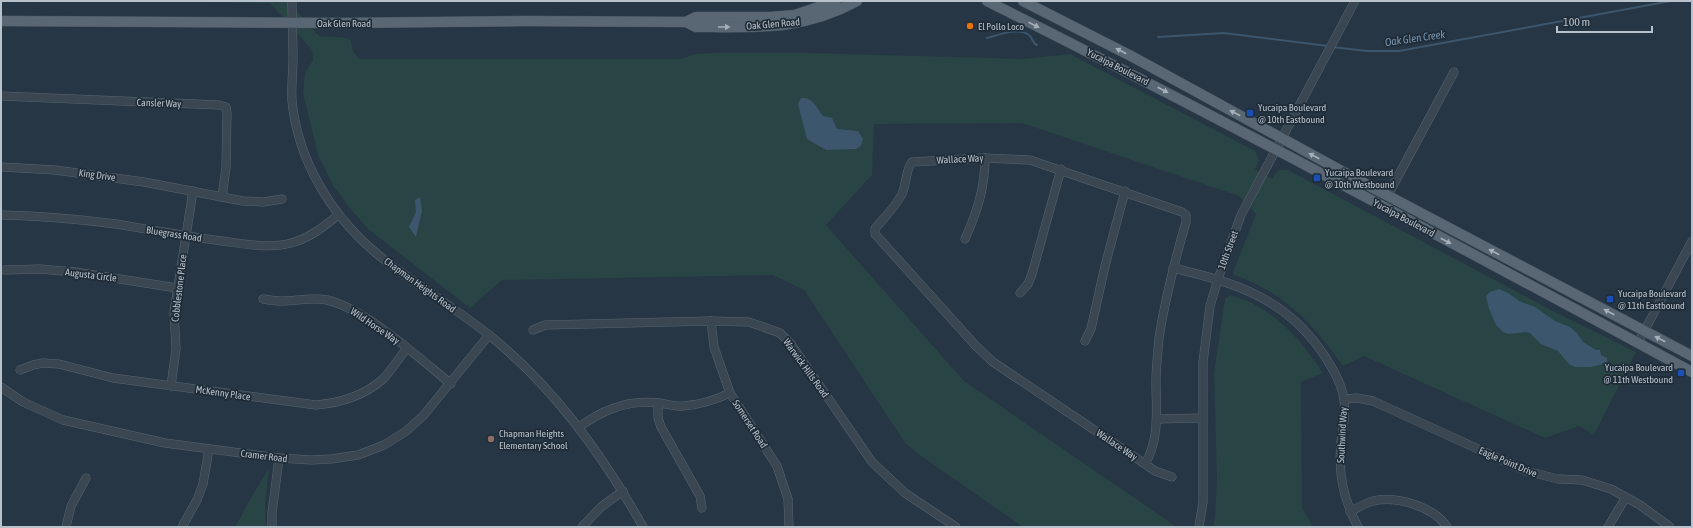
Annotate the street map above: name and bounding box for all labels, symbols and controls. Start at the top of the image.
scale bar [1557,8,1652,34]
text: 100 m [1563,15,1590,29]
street label: Oak Glen Road [746,16,801,32]
street label: Oak Glen Road [317,18,371,29]
marker: El Pollo Loco [965,21,975,31]
place label: El Pollo Loco [978,21,1024,32]
one-way arrow [1029,22,1040,28]
one-way arrow [718,24,731,30]
water label: Oak Glen Creek [1384,28,1446,48]
street label: Yucaipa Boulevard [1085,47,1151,88]
one-way arrow [1115,47,1127,54]
one-way arrow [1157,87,1168,93]
street label: Cansler Way [136,97,182,109]
place label: Yucaipa Boulevard @ 10th Eastbound [1258,102,1327,125]
marker: Yucaipa Boulevard @ 10th Eastbound [1245,108,1255,118]
one-way arrow [1229,109,1241,116]
street label: Wallace Way [936,152,984,166]
one-way arrow [1308,152,1320,159]
street label: King Drive [78,167,117,183]
place label: Yucaipa Boulevard @ 10th Westbound [1325,167,1395,190]
marker: Yucaipa Boulevard @ 10th Westbound [1312,173,1322,183]
street label: Yucaipa Boulevard [1371,197,1437,239]
street label: Bluegrass Road [145,224,203,244]
street label: 10th Street [1216,229,1240,271]
one-way arrow [1440,237,1452,244]
one-way arrow [1489,248,1500,255]
street label: Cobblestone Place [169,253,189,322]
street label: Chapman Heights Road [382,255,458,315]
street label: Augusta Circle [65,266,118,284]
place label: Yucaipa Boulevard @ 11th Eastbound [1618,288,1687,311]
marker: Yucaipa Boulevard @ 11th Eastbound [1605,294,1615,304]
street label: Wild Horse Way [348,306,402,346]
one-way arrow [1603,309,1615,316]
one-way arrow [1654,336,1666,343]
street label: Warwick Hills Road [781,337,831,400]
place label: Yucaipa Boulevard @ 11th Westbound [1604,362,1673,385]
marker: Yucaipa Boulevard @ 11th Westbound [1676,368,1686,378]
street label: McKenny Place [195,384,252,402]
street label: Somerset Road [730,398,770,450]
street label: Southwind Way [1335,407,1349,463]
street label: Wallace Way [1094,427,1140,463]
place label: Chapman Heights Elementary School [499,428,568,451]
marker: Chapman Heights Elementary School [486,434,496,444]
street label: Eagle Point Drive [1477,445,1539,479]
street label: Cramer Road [240,448,288,464]

